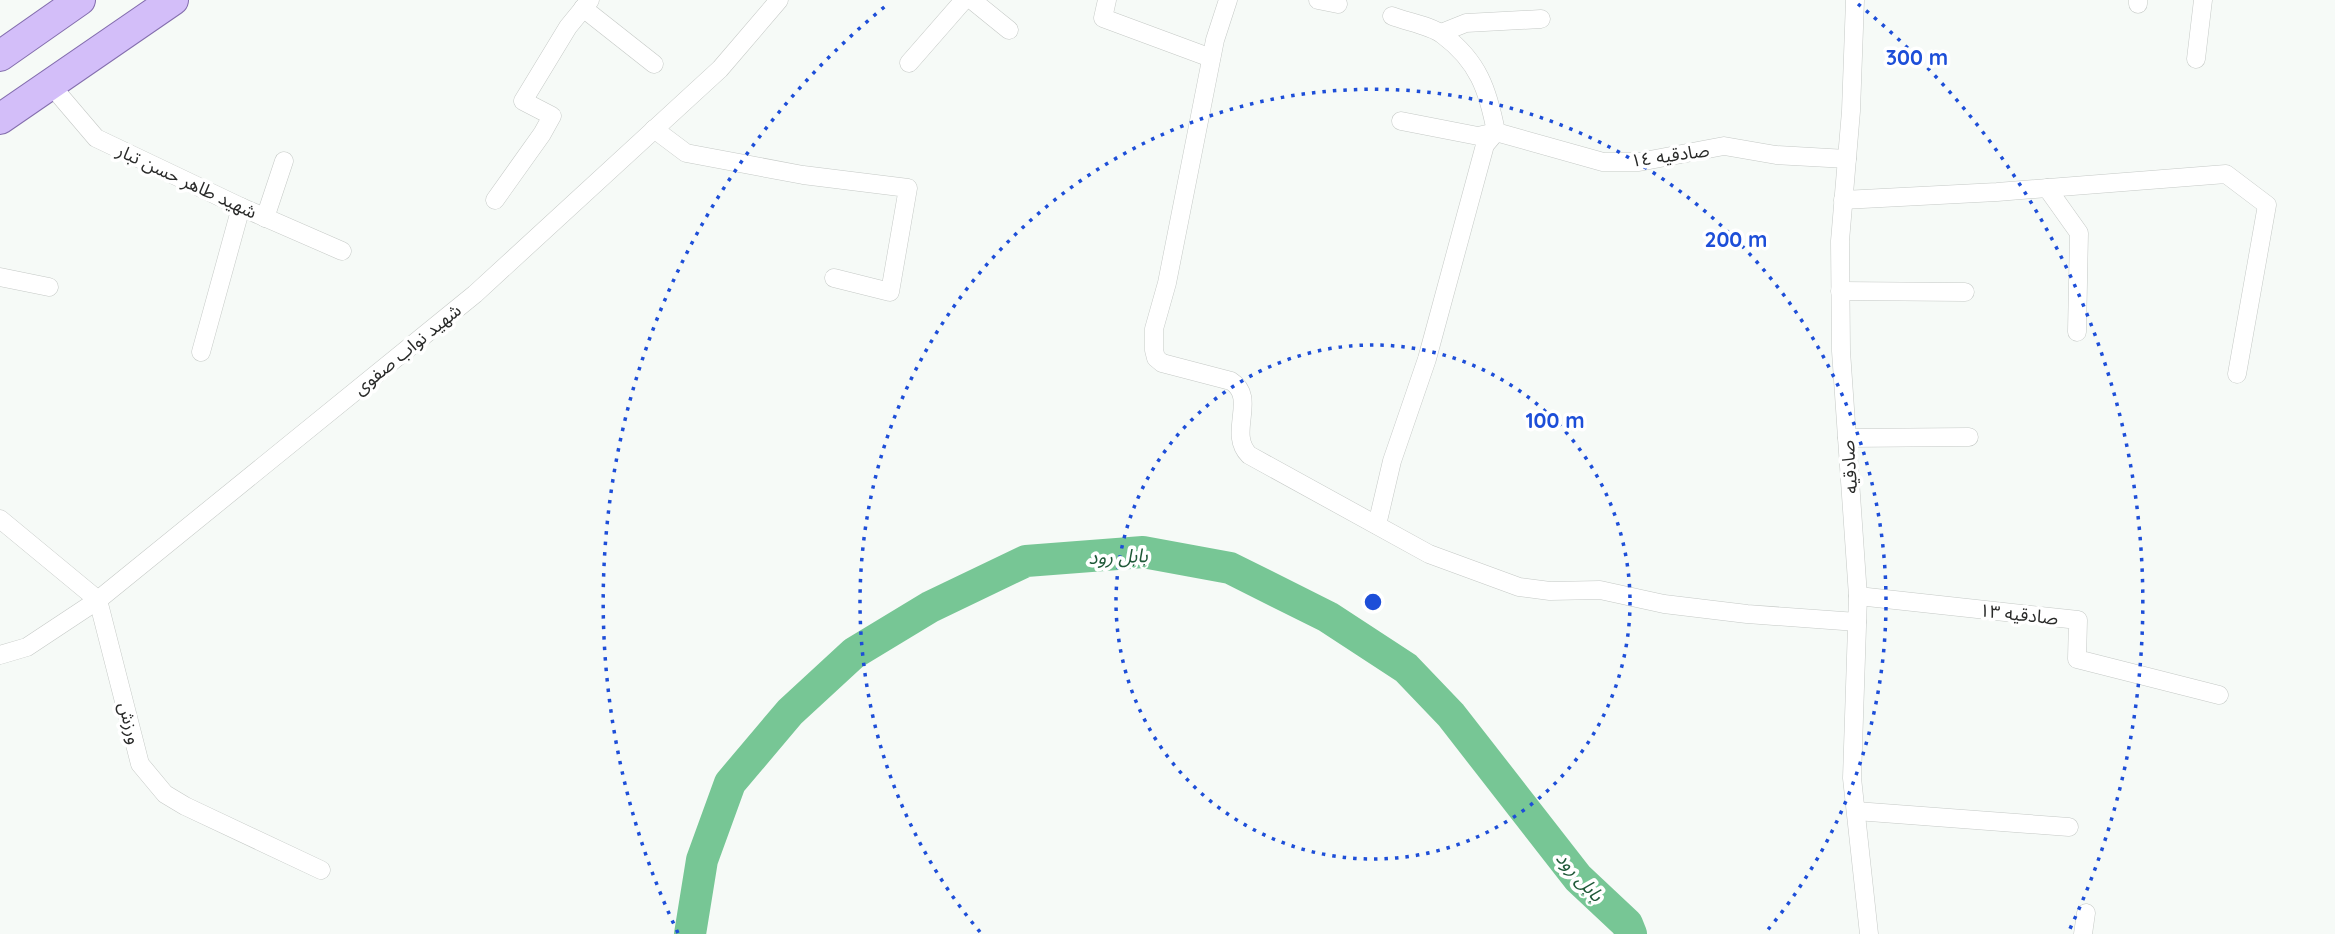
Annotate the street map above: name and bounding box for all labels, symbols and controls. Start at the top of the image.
text: 300 m [1886,44,1948,70]
street label: شهید طاهر حسن تبار [113,138,261,223]
street label: صادقيه ١٤ [1629,138,1711,172]
text: 200 m [1705,226,1767,252]
street label: شهید نواب صفوی [348,298,466,400]
text: 100 m [1525,407,1585,433]
street label: صادقیه [1836,439,1862,495]
water label: بابل رود [1088,543,1149,569]
centre of rings [1361,590,1385,614]
street label: صادقیه ۱۳ [1978,598,2060,630]
street label: ورزش [114,700,146,746]
water label: بابل رود [1551,846,1609,907]

